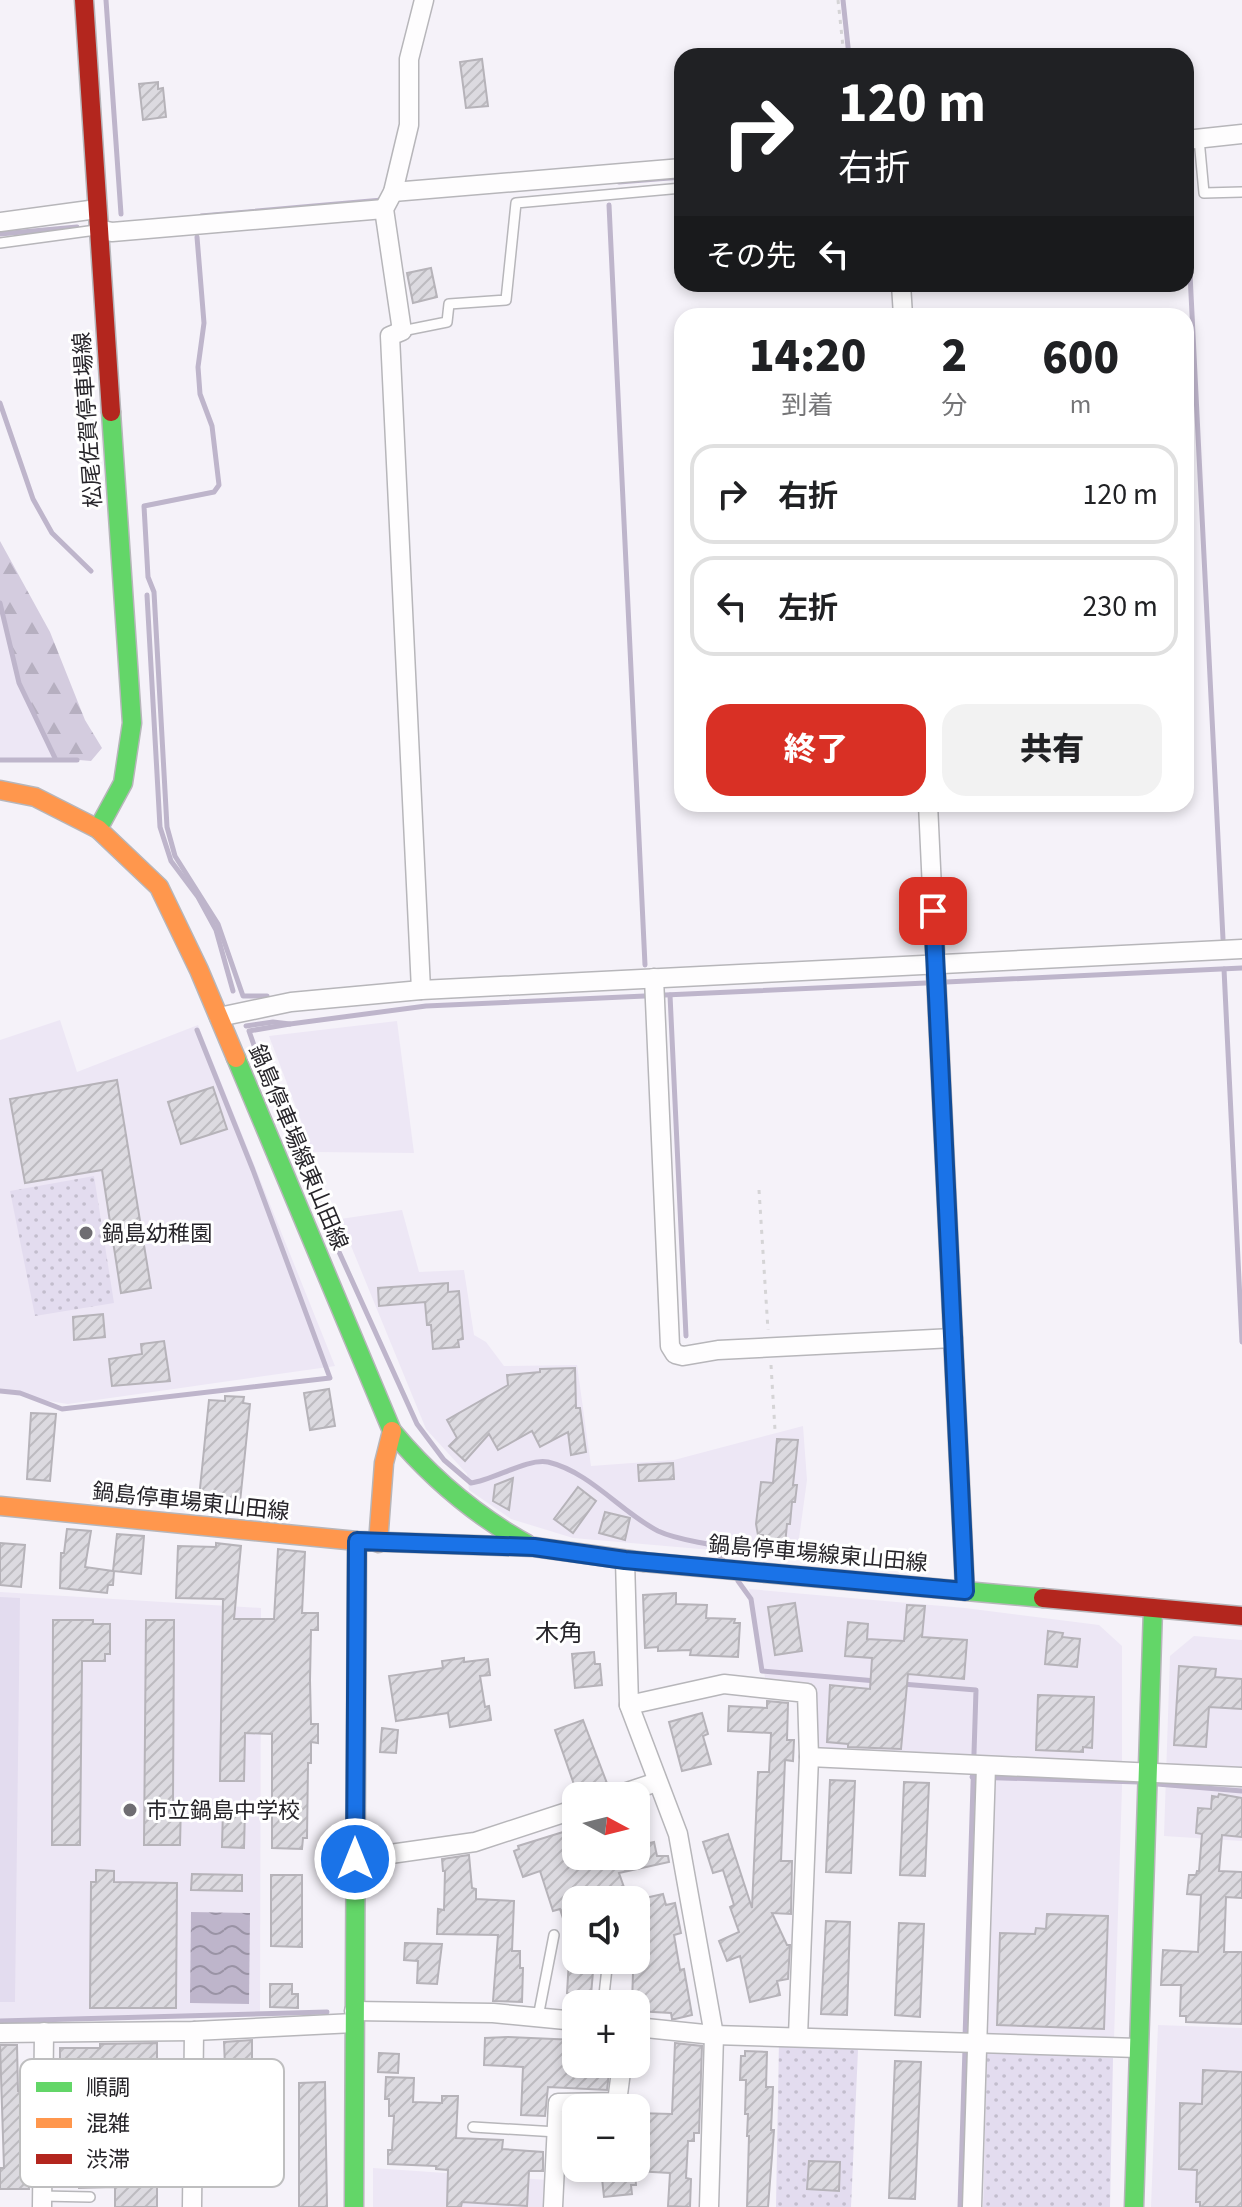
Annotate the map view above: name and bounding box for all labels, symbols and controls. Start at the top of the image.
text: 120 m [838,64,986,143]
icon: right [706,80,810,184]
text: 右折 [838,143,910,194]
icon: left [812,232,856,276]
text: その先 [706,235,796,278]
text: 14:20 [749,322,866,390]
text: 2 [941,322,967,390]
text: 600 [1042,324,1119,392]
street label: 松尾佐賀停車場線 [66,331,110,509]
text: m [1070,386,1091,423]
text: 到着 [782,387,834,424]
text: 分 [941,387,967,424]
icon: right [710,472,754,516]
text: 120 m [1082,473,1158,516]
text: 右折 [778,475,838,518]
icon: left [710,584,754,628]
text: 230 m [1082,585,1158,628]
text: 左折 [778,587,838,630]
button: 終了 [706,704,926,796]
button: 共有 [942,704,1162,796]
pin [899,877,967,945]
icon: arrive [911,889,955,933]
street label: 鍋島停車場線東山田線 [240,1040,356,1255]
place label: 鍋島幼稚園 [102,1218,212,1250]
marker: 鍋島幼稚園 [77,1224,95,1242]
street label: 鍋島停車場東山田線 [91,1476,291,1528]
street label: 鍋島停車場線東山田線 [707,1528,929,1580]
district label: 木角 [535,1616,583,1651]
north arrow [562,1782,650,1870]
map controls [562,1782,650,2182]
place label: 市立鍋島中学校 [146,1795,300,1827]
marker: 市立鍋島中学校 [121,1801,139,1819]
position arrow [313,1817,397,1901]
button: sound [562,1886,650,1974]
button: + [562,1990,650,2078]
legend [20,2059,284,2187]
text: 順調 [86,2072,130,2104]
button: − [562,2094,650,2182]
text: 混雑 [86,2108,130,2140]
text: 渋滞 [86,2144,130,2176]

